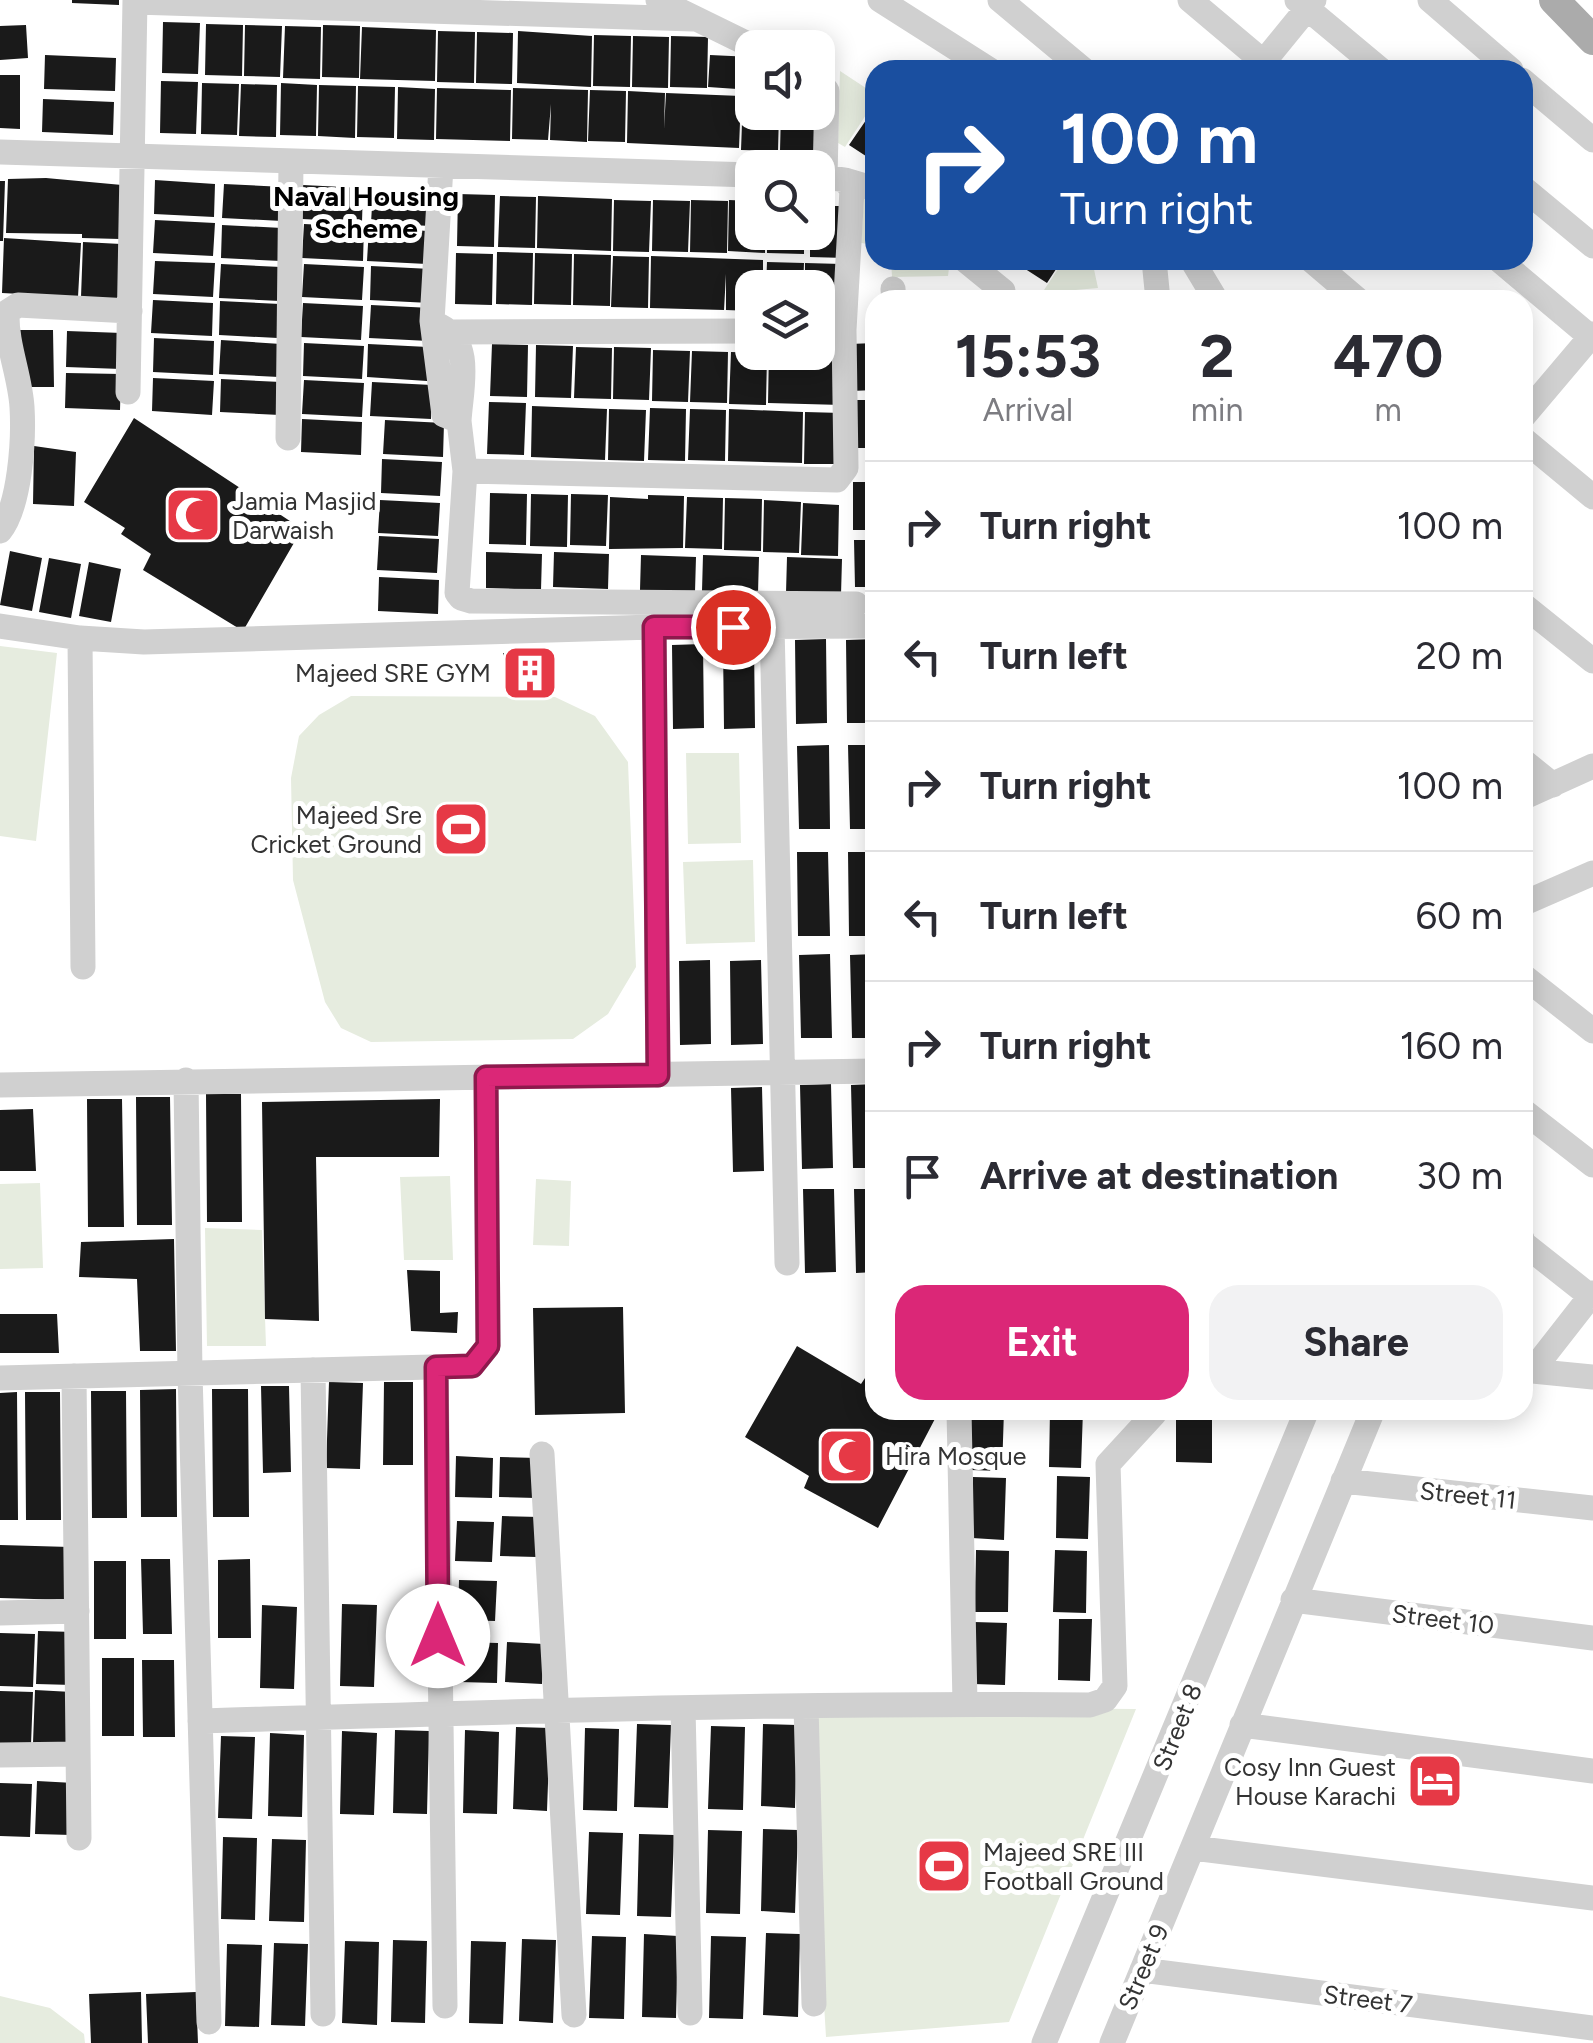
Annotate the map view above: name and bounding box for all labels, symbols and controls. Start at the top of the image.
map controls [735,30,835,370]
button: sound [735,30,835,130]
text: 100 m [1060,96,1258,181]
icon: right [895,100,1025,230]
button: search [735,150,835,250]
district label: Naval Housing Scheme [273,179,459,245]
text: Turn right [1060,181,1253,235]
button: layers [735,270,835,370]
text: 15:53 [955,320,1101,392]
text: 2 [1200,320,1234,392]
text: 470 [1333,320,1443,392]
text: Arrival [983,391,1073,429]
text: min [1191,391,1243,429]
text: m [1375,391,1402,429]
mosque icon: Jamia Masjid Darwaish [163,485,223,545]
place label: Jamia Masjid Darwaish [232,486,376,545]
icon: right [895,499,950,554]
text: Turn right [980,503,1152,549]
text: 100 m [1397,503,1503,549]
pin [691,585,776,670]
icon: arrive [706,600,761,655]
icon: left [895,629,950,684]
text: Turn left [980,633,1128,679]
text: 20 m [1416,633,1503,679]
building icon: Majeed SRE GYM [500,643,560,703]
place label: Majeed SRE GYM [295,658,491,688]
icon: right [895,759,950,814]
text: Turn right [980,763,1152,809]
text: 100 m [1397,763,1503,809]
sports icon: Majeed Sre Cricket Ground [431,799,491,859]
place label: Majeed Sre Cricket Ground [251,800,422,859]
icon: left [895,889,950,944]
text: Turn left [980,893,1128,939]
text: 60 m [1415,893,1503,939]
icon: right [895,1019,950,1074]
text: Turn right [980,1023,1152,1069]
text: 160 m [1400,1023,1503,1069]
icon: arrive [895,1149,950,1204]
text: Arrive at destination [980,1153,1338,1199]
text: 30 m [1416,1153,1503,1199]
button: Exit [895,1285,1189,1400]
button: Share [1209,1285,1503,1400]
mosque icon: Hira Mosque [816,1426,876,1486]
place label: Hira Mosque [885,1441,1026,1471]
street label: Street 11 [1418,1475,1518,1515]
position arrow [386,1584,490,1688]
street label: Street 10 [1390,1598,1496,1640]
street label: Street 8 [1146,1679,1208,1775]
hotel icon: Cosy Inn Guest House Karachi [1405,1751,1465,1811]
place label: Cosy Inn Guest House Karachi [1224,1752,1396,1811]
sports icon: Majeed SRE III Football Ground [914,1836,974,1896]
place label: Majeed SRE III Football Ground [983,1837,1164,1896]
street label: Street 9 [1112,1920,1174,2014]
street label: Street 7 [1322,1979,1414,2019]

